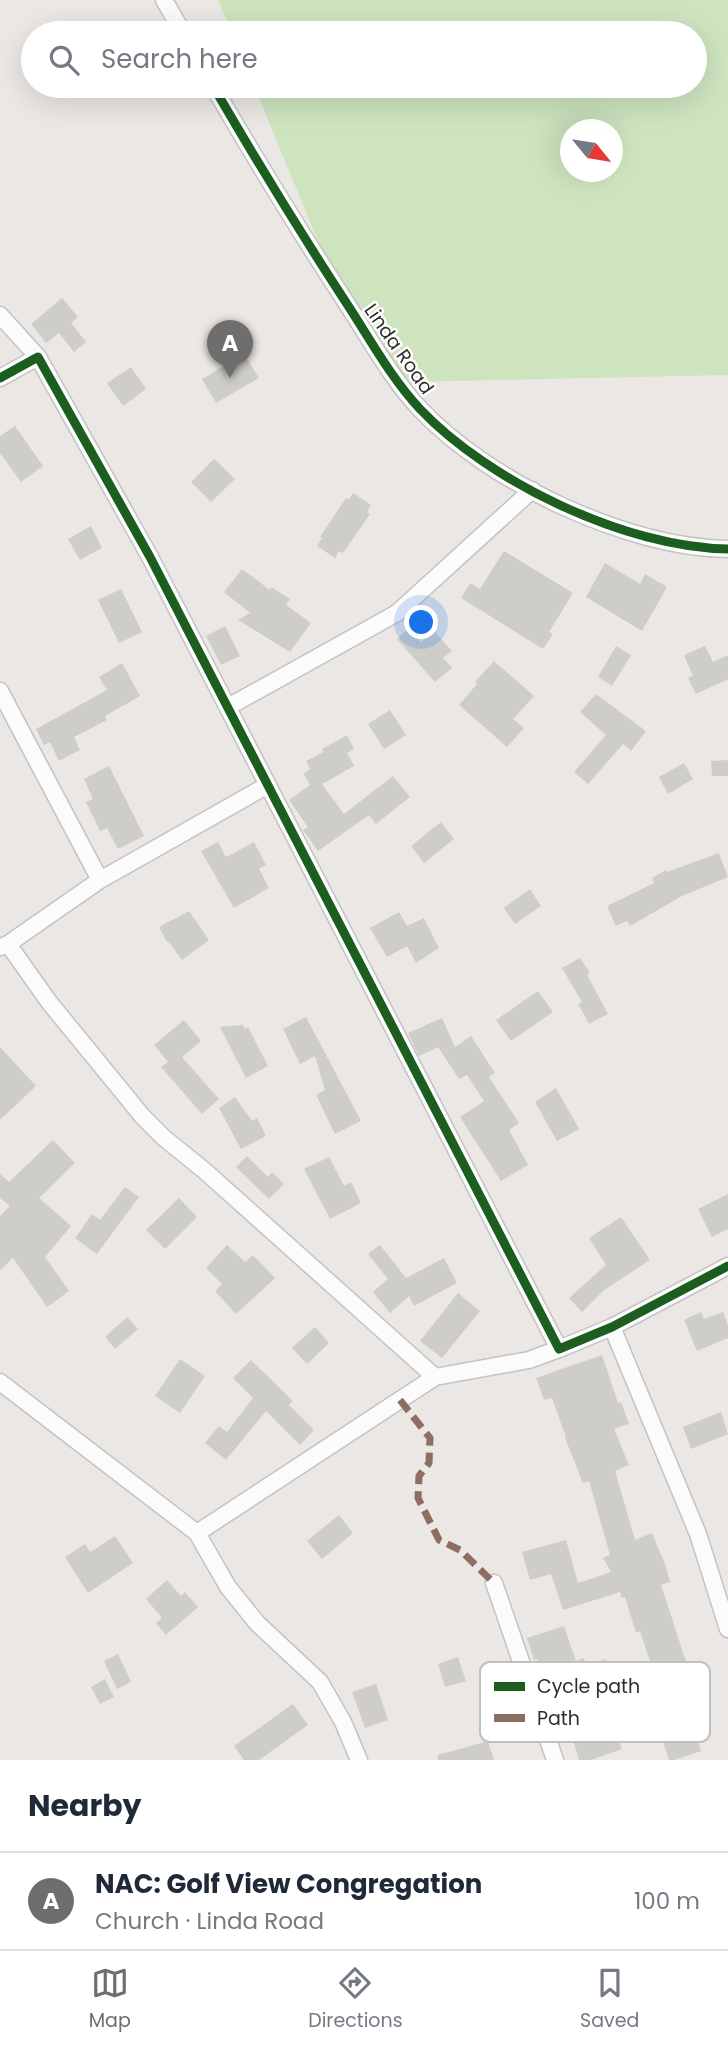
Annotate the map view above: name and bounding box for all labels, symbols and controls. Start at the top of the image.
search box [21,21,707,98]
icon: search [45,41,83,79]
text: Search here [101,41,258,77]
north arrow [560,119,623,182]
street label: Linda Road [358,298,440,400]
pin: A [207,320,253,378]
your location [404,605,438,639]
legend [480,1662,710,1742]
text: Cycle path [537,1673,640,1700]
text: Path [537,1705,580,1732]
text: Nearby [28,1784,142,1827]
text: NAC: Golf View Congregation [95,1866,482,1902]
text: A [43,1885,59,1917]
text: 100 m [634,1885,700,1917]
text: Church · Linda Road [95,1905,324,1937]
tab: Map [89,1964,131,2035]
tab: Directions [308,1964,403,2035]
tab: Saved [580,1964,639,2035]

